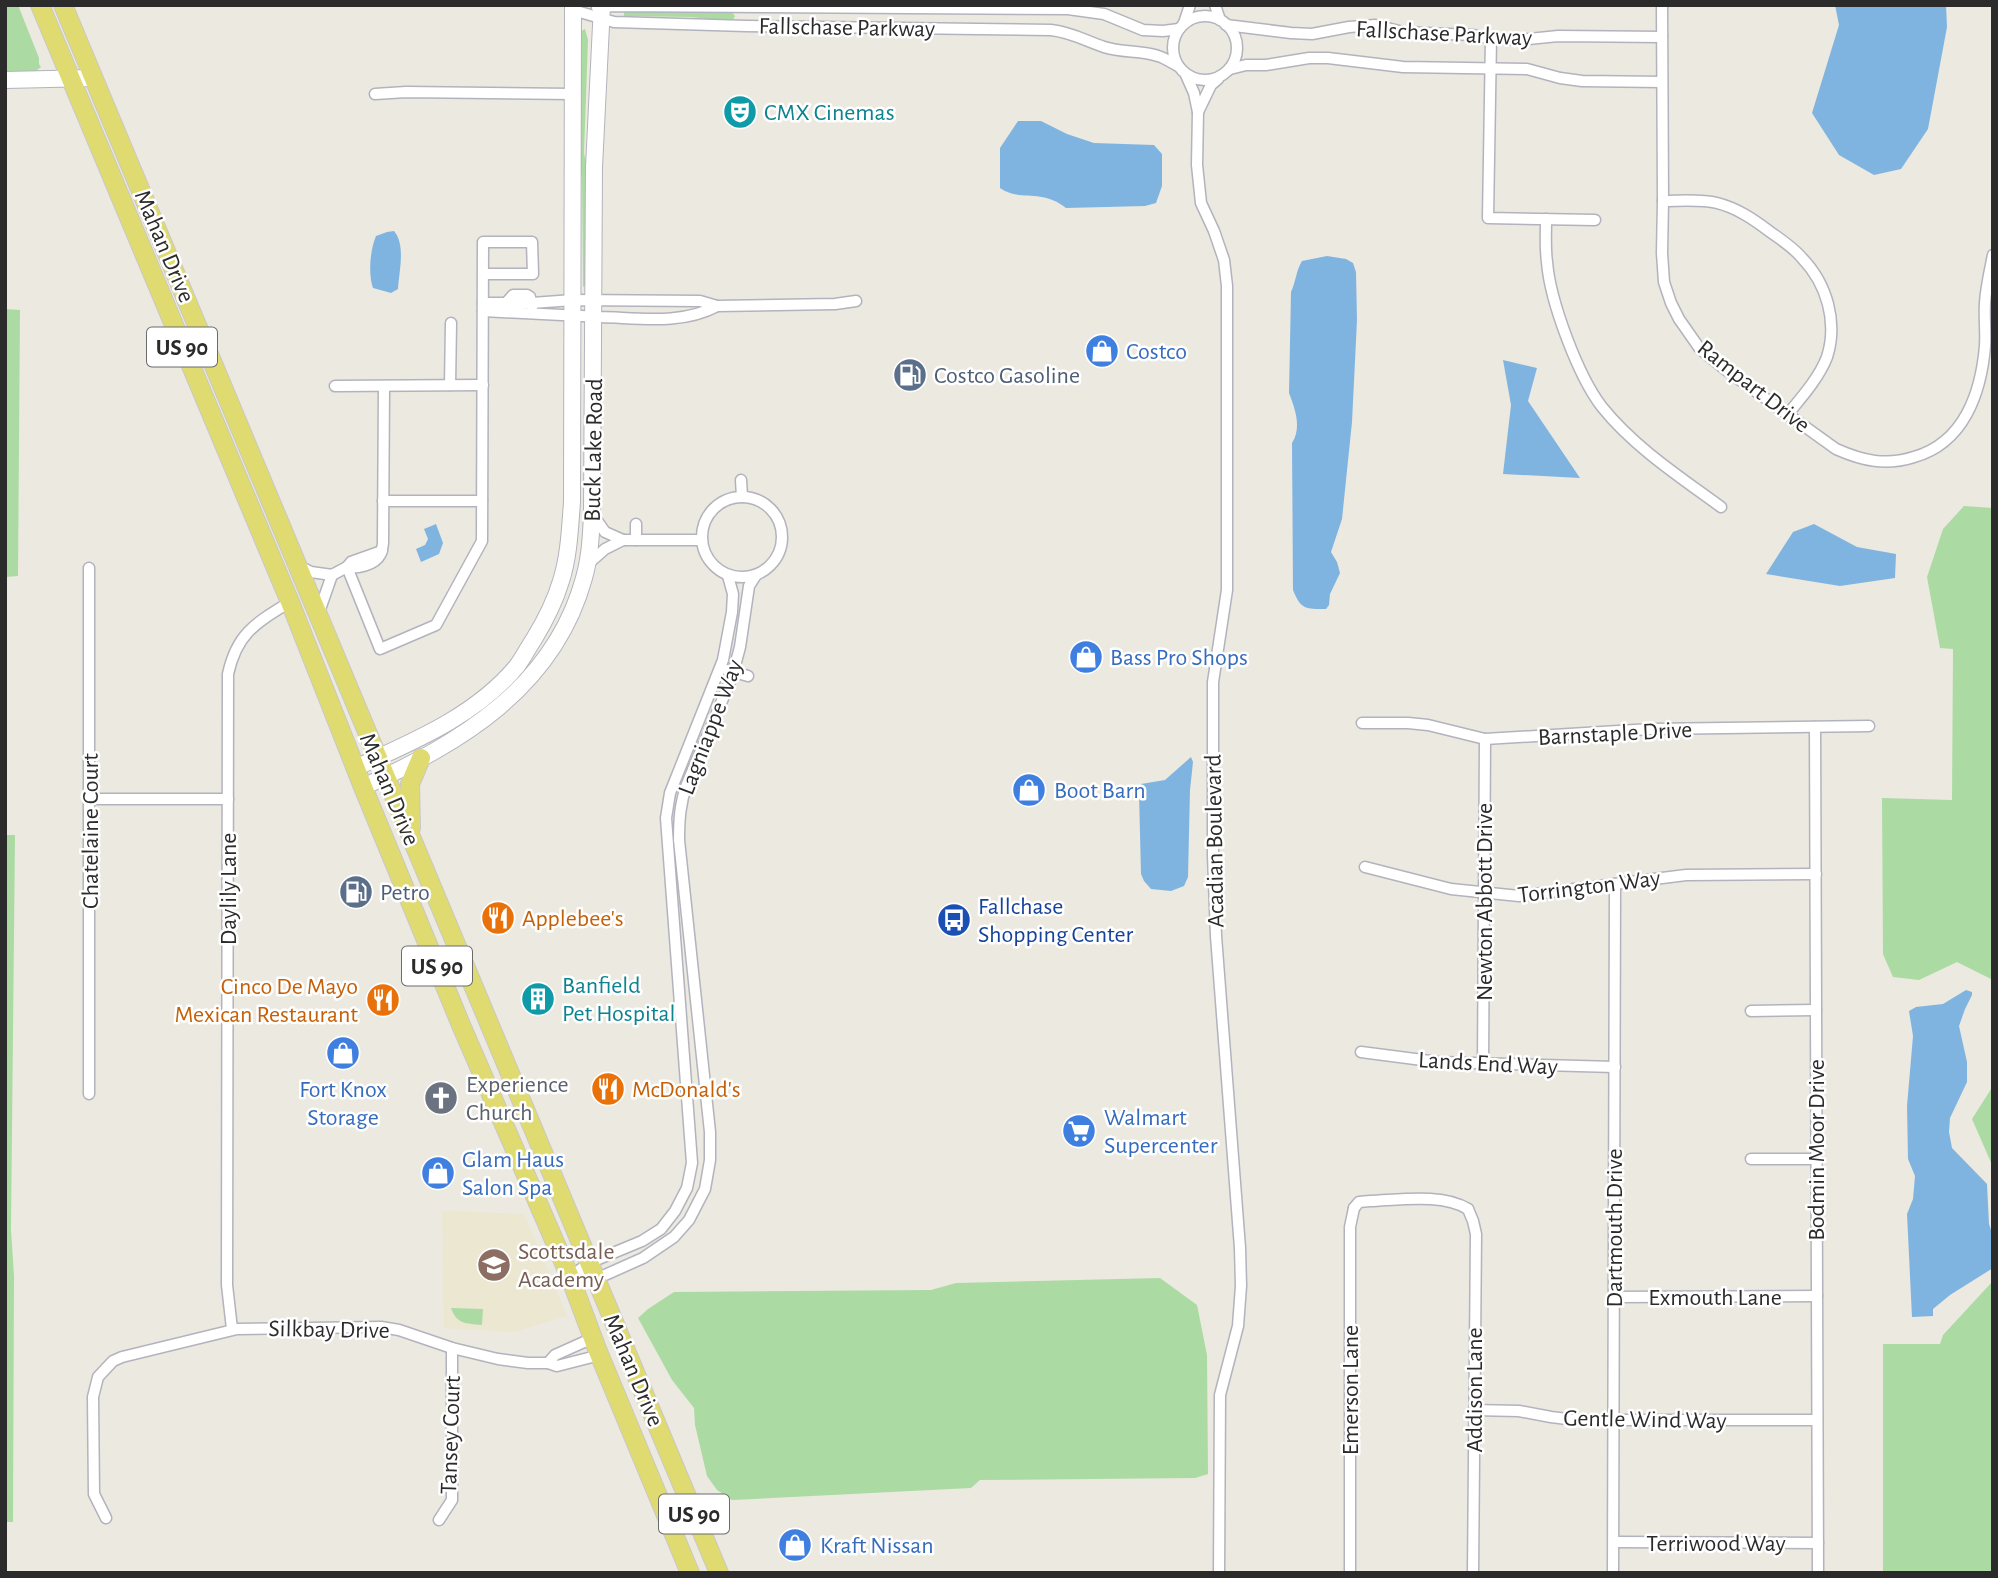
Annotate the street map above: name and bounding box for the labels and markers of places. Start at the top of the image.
theatre icon: CMX Cinemas [721,93,759,131]
place label: CMX Cinemas [764,101,895,125]
shop icon: Costco [1083,332,1121,370]
place label: Costco [1126,340,1187,364]
fuel station icon: Costco Gasoline [891,356,929,394]
place label: Costco Gasoline [934,364,1080,388]
shop icon: Bass Pro Shops [1067,638,1105,676]
place label: Bass Pro Shops [1110,646,1248,670]
shop icon: Boot Barn [1010,771,1048,809]
place label: Boot Barn [1054,779,1146,803]
fuel station icon: Petro [337,873,375,911]
place label: Petro [380,881,430,905]
place label: Fallchase Shopping Center [978,895,1133,947]
restaurant icon: Applebee's [479,899,517,937]
bus stop icon: Fallchase Shopping Center [935,901,973,939]
place label: Applebee's [522,907,624,931]
place label: Banfield Pet Hospital [562,974,675,1026]
place label: Cinco De Mayo Mexican Restaurant [174,975,358,1027]
building icon: Banfield Pet Hospital [519,980,557,1018]
restaurant icon: Cinco De Mayo Mexican Restaurant [364,981,402,1019]
shop icon: Fort Knox Storage [324,1034,362,1072]
restaurant icon: McDonald's [589,1070,627,1108]
place label: Experience Church [466,1073,569,1125]
place label: Fort Knox Storage [299,1078,387,1130]
place label: McDonald's [632,1078,741,1102]
church icon: Experience Church [422,1079,460,1117]
place label: Walmart Supercenter [1104,1106,1218,1158]
supermarket icon: Walmart Supercenter [1060,1112,1098,1150]
place label: Glam Haus Salon Spa [462,1148,564,1200]
shop icon: Glam Haus Salon Spa [419,1154,457,1192]
place label: Scottsdale Academy [518,1240,615,1292]
school or university icon: Scottsdale Academy [475,1246,513,1284]
shop icon: Kraft Nissan [776,1526,814,1564]
place label: Kraft Nissan [820,1534,934,1558]

